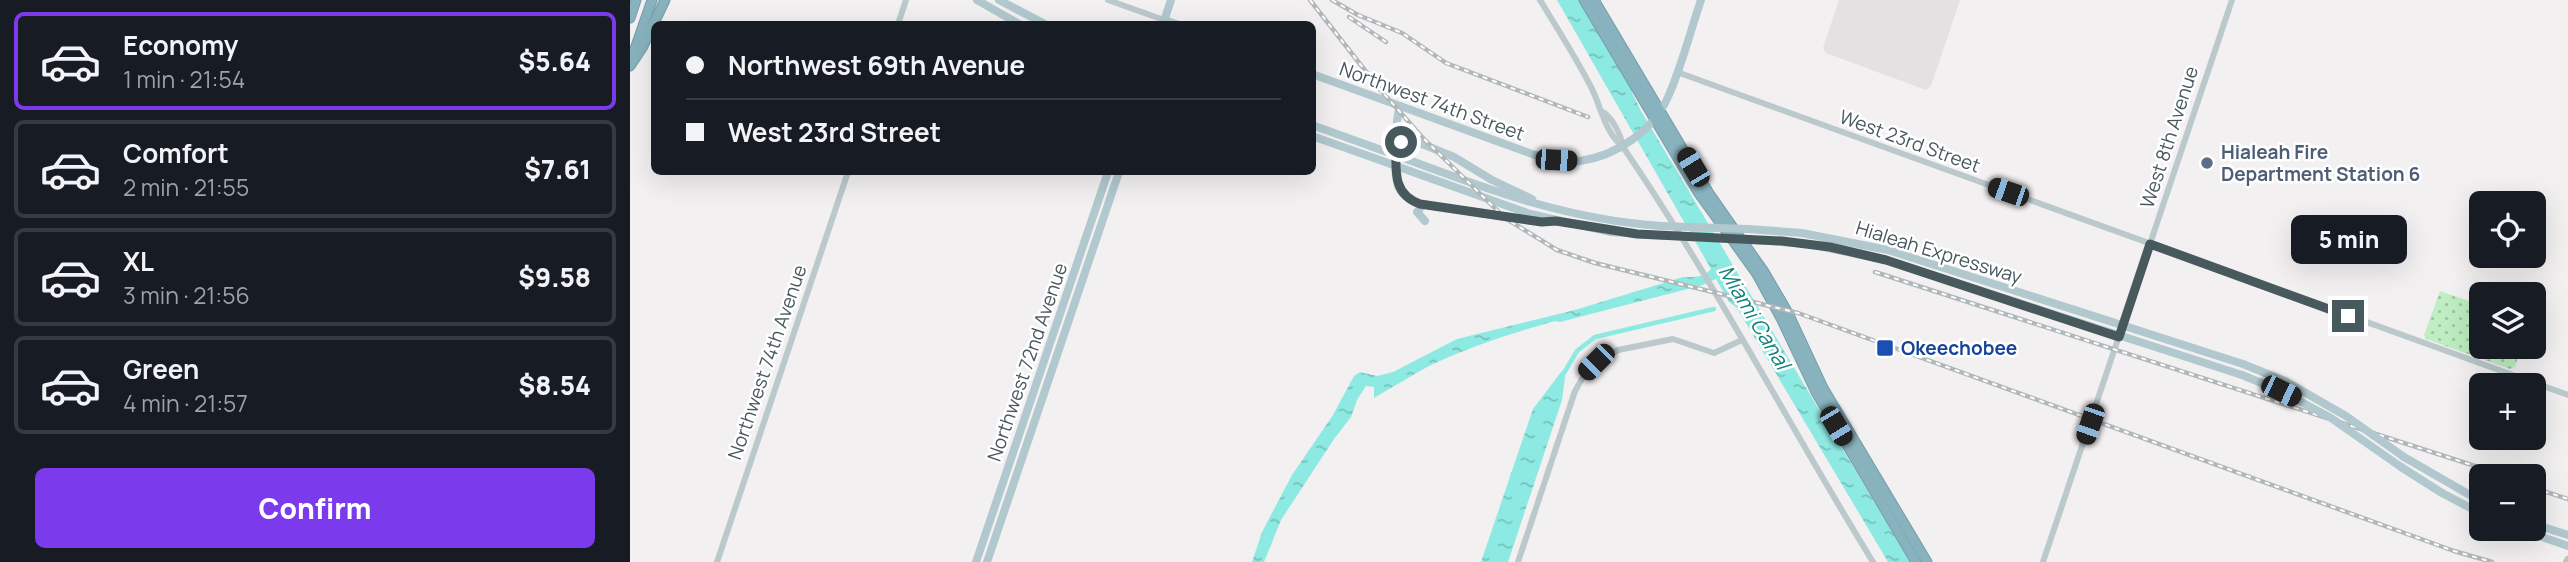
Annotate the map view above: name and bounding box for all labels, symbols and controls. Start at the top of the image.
text: Economy [123,27,238,63]
icon: car [39,30,102,93]
text: $5.64 [519,43,591,79]
text: Northwest 69th Avenue [728,47,1025,83]
street label: Northwest 74th Street [1336,55,1528,147]
text: 1 min · 21:54 [123,63,245,95]
street label: West 8th Avenue [2134,63,2204,211]
street label: West 23rd Street [1836,103,1984,179]
text: West 23rd Street [728,114,941,150]
route start [1385,126,1417,158]
text: Comfort [123,135,229,171]
icon: car [39,138,102,201]
place label: Hialeah Fire Department Station 6 [2221,139,2420,187]
car [1674,144,1713,190]
car [1535,148,1578,172]
text: $7.61 [524,151,591,187]
marker: Hialeah Fire Department Station 6 [2199,155,2215,171]
text: 2 min · 21:55 [123,171,249,203]
car [1985,175,2032,209]
map controls [2469,191,2546,541]
button: locate [2469,191,2546,268]
street label: Hialeah Expressway [1853,214,2025,290]
callout: 5 min [2290,215,2406,264]
text: 5 min [2319,223,2379,255]
text: XL [123,243,154,279]
icon: car [39,246,102,309]
text: $9.58 [518,259,591,295]
street label: Northwest 72nd Avenue [981,259,1073,465]
water label: Miami Canal [1713,260,1799,377]
street label: Northwest 74th Avenue [721,261,813,463]
text: 3 min · 21:56 [123,279,250,311]
button: layers [2469,282,2546,359]
route end [2332,300,2364,332]
place label: Okeechobee [1901,335,2017,361]
marker: Okeechobee [1875,338,1895,358]
car [1574,340,1619,384]
text: Green [123,351,199,387]
icon: car [39,354,102,417]
text: $8.54 [519,367,591,403]
car [2258,372,2305,410]
button: + [2469,373,2546,450]
text: 4 min · 21:57 [123,387,248,419]
car [2074,401,2107,447]
car [1817,403,1856,449]
button: − [2469,464,2546,541]
button: Confirm [35,468,595,548]

